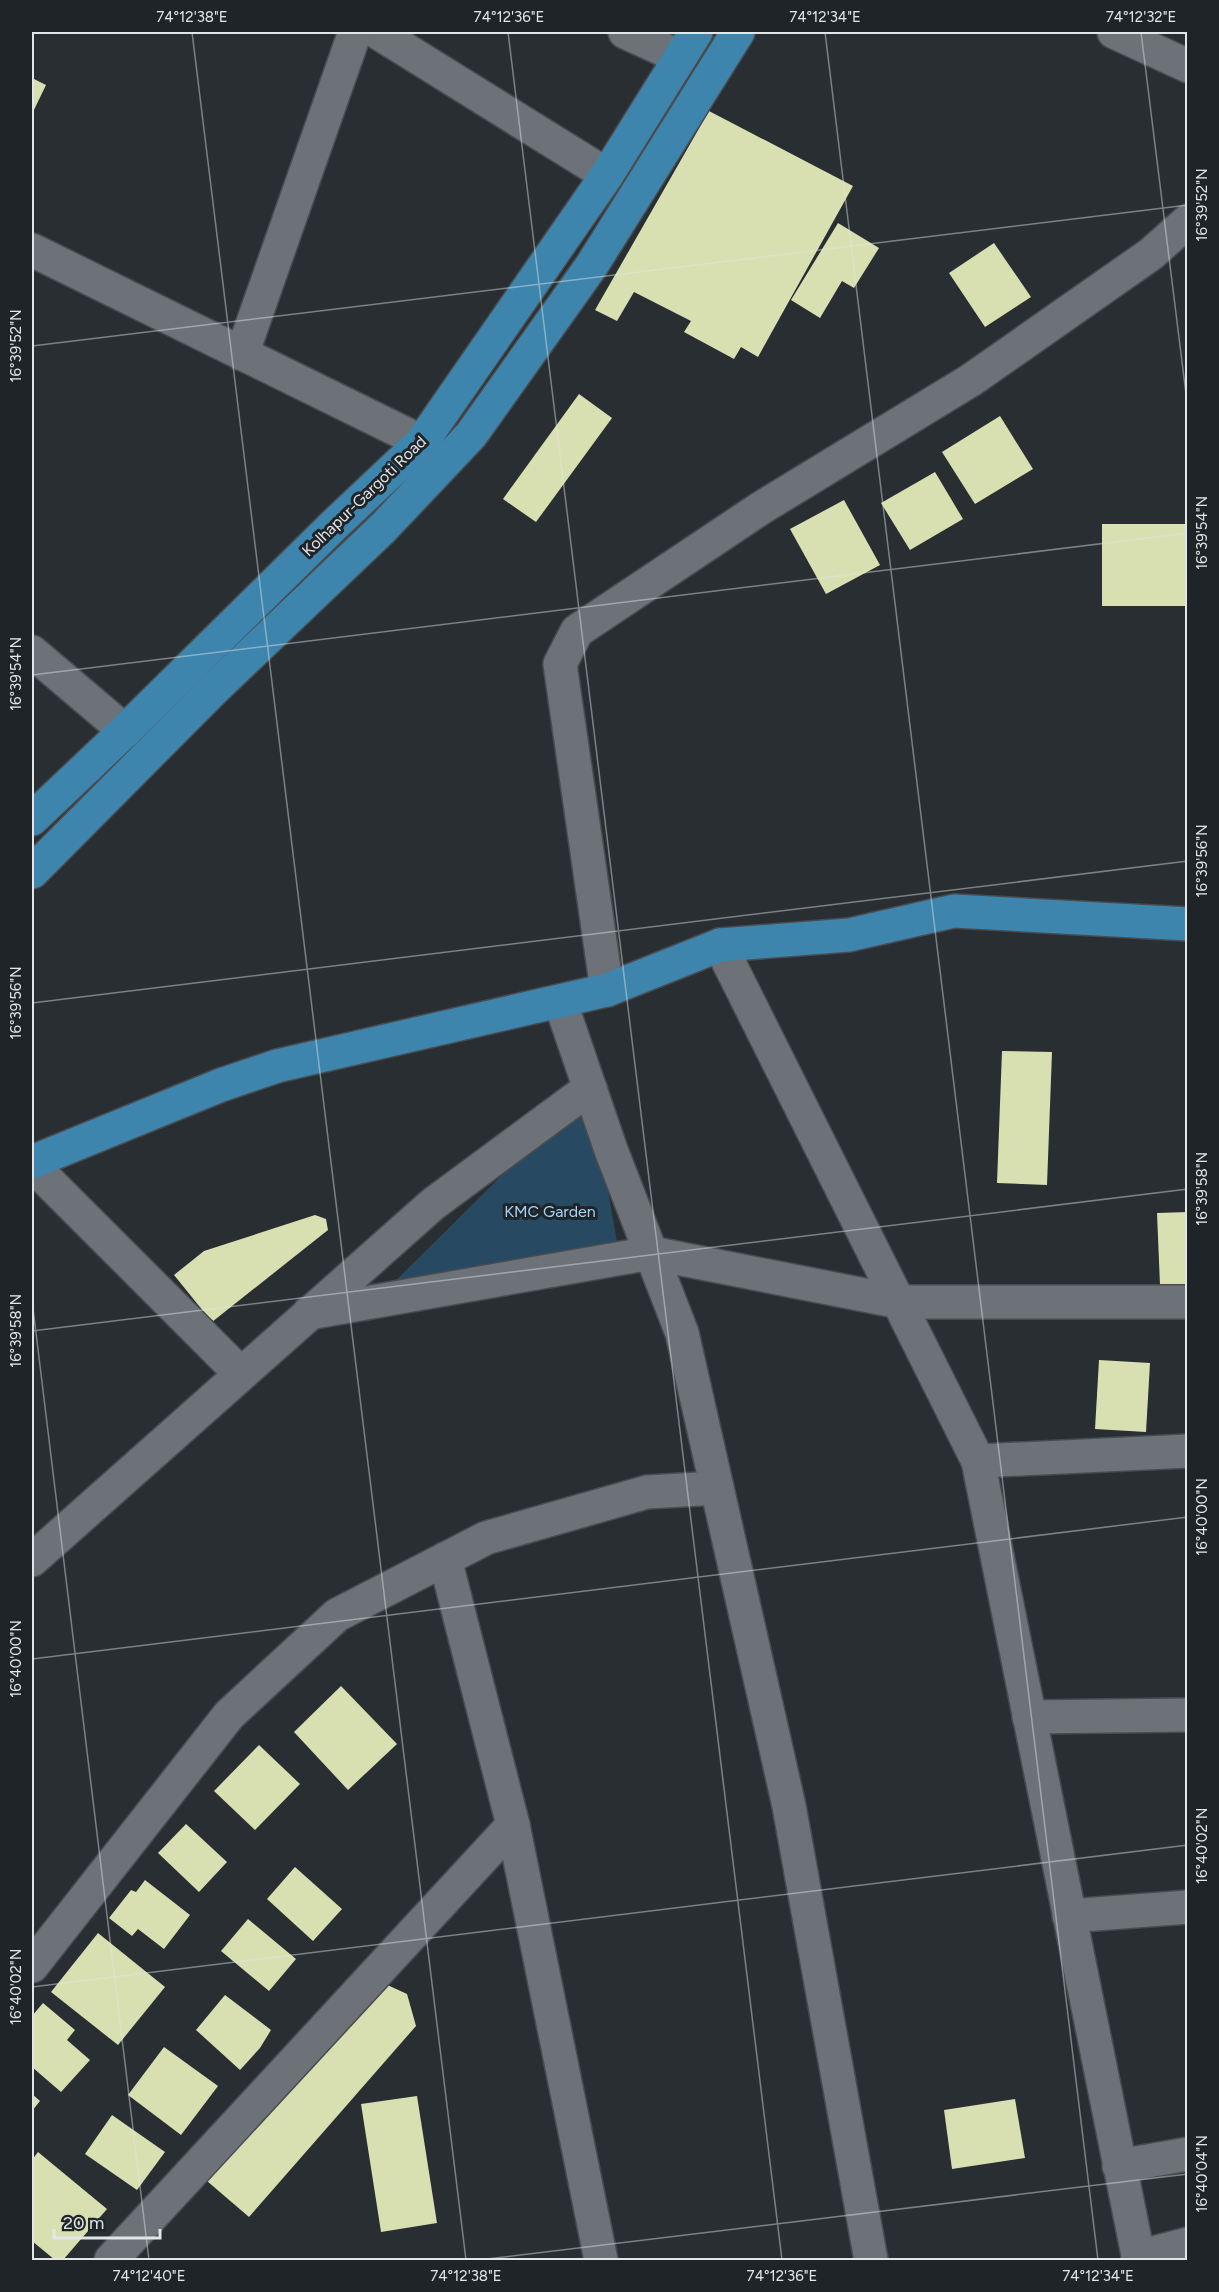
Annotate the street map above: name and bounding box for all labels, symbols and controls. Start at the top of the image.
text: 74°12'38"E [156,8,228,26]
text: 74°12'36"E [474,8,544,26]
text: 74°12'34"E [789,8,861,26]
text: 74°12'32"E [1106,8,1176,26]
text: 16°39'52"N [1193,168,1211,242]
text: 16°39'52"N [7,309,25,383]
street label: Kolhapur-Gargoti Road [298,432,430,560]
text: 16°39'54"N [1193,496,1211,570]
text: 16°39'54"N [7,637,25,711]
text: 16°39'56"N [1193,824,1211,898]
text: 16°39'56"N [7,966,25,1040]
text: 16°39'58"N [1193,1152,1211,1226]
park label: KMC Garden [504,1202,596,1221]
text: 16°39'58"N [7,1294,25,1368]
text: 16°40'00"N [1193,1478,1211,1556]
text: 16°40'00"N [7,1620,25,1698]
text: 16°40'02"N [1193,1808,1211,1884]
text: 16°40'02"N [7,1949,25,2025]
text: 16°40'04"N [1193,2135,1211,2213]
scale bar [54,2202,160,2240]
text: 20 m [63,2212,104,2234]
text: 74°12'40"E [112,2267,186,2285]
text: 74°12'38"E [430,2267,502,2285]
text: 74°12'36"E [747,2267,817,2285]
text: 74°12'34"E [1062,2267,1134,2285]

